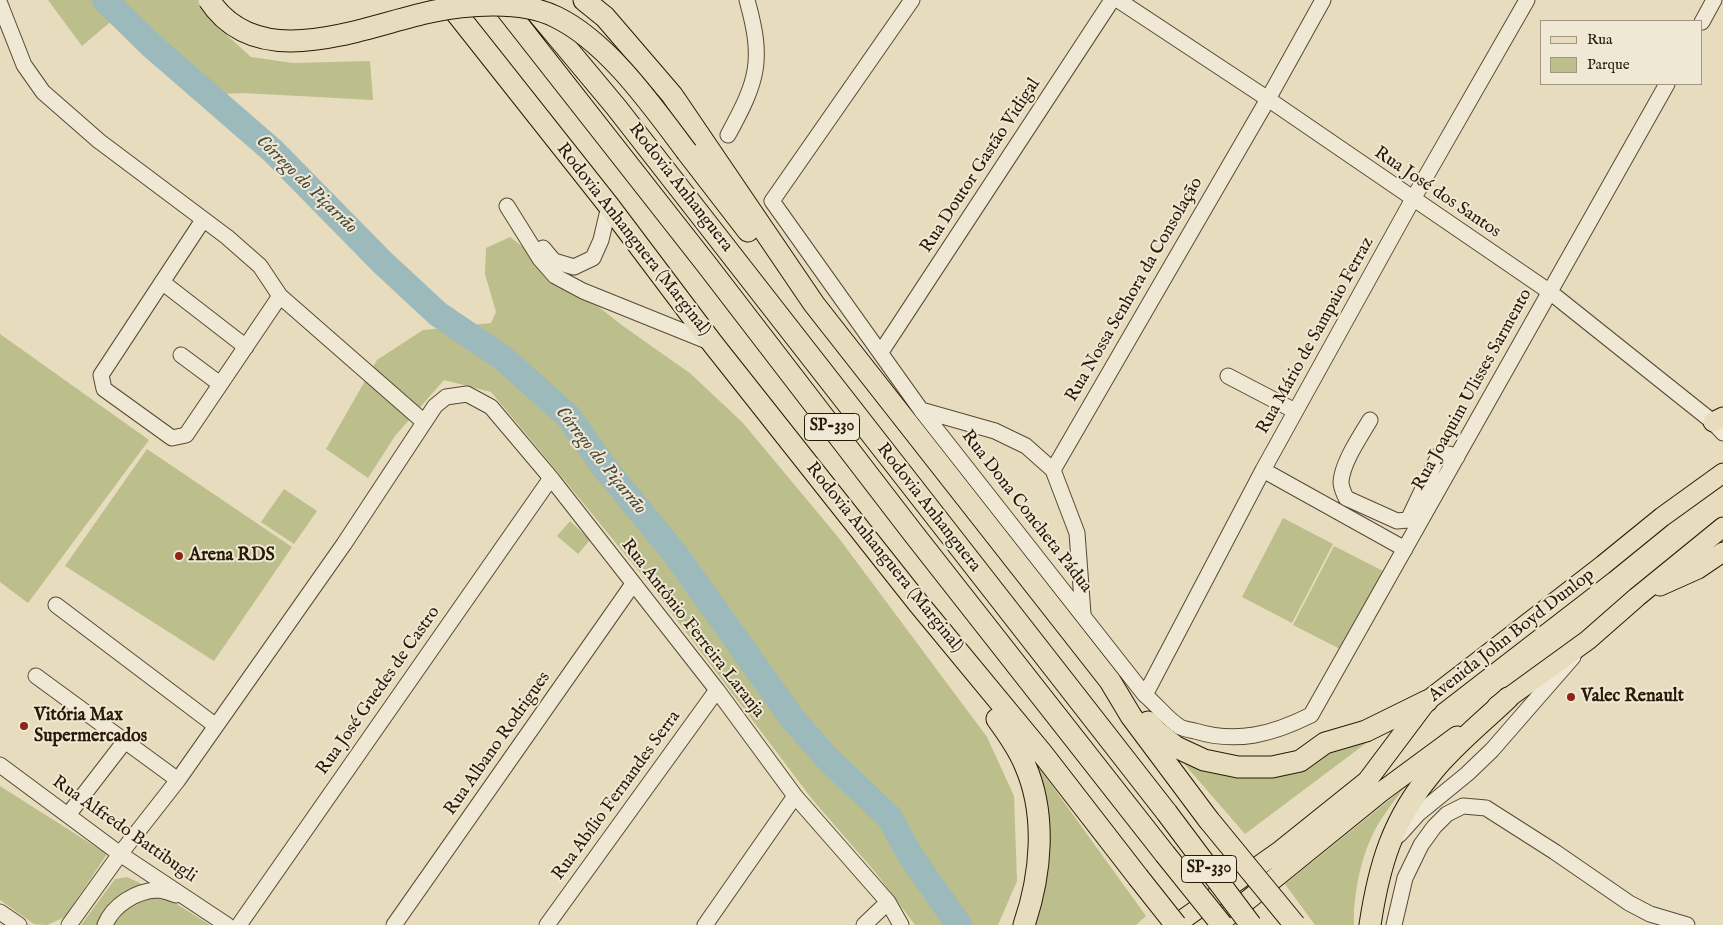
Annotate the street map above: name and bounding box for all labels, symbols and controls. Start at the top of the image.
legend [1540,20,1703,85]
text: Rua [1587,30,1613,49]
text: Parque [1587,55,1630,74]
street label: Rua Doutor Gastão Vidigal [916,75,1046,257]
street label: Rodovia Anhanguera [623,119,737,257]
water label: Córrego do Piçarrão [251,131,361,239]
street label: Rodovia Anhanguera (Marginal) [551,139,715,341]
street label: Rua José dos Santos [1370,143,1504,243]
street label: Rua Nossa Senhora da Consolação [1062,174,1208,406]
street label: Rua Mário de Sampaio Ferraz [1253,234,1379,438]
street label: Rua Joaquim Ulisses Sarmento [1408,285,1538,495]
water label: Córrego do Piçarrão [550,402,650,520]
road number: SP-330 [804,414,860,441]
street label: Rua Dona Concheta Pádua [956,426,1096,598]
street label: Rodovia Anhanguera [871,439,985,577]
street label: Rodovia Anhanguera (Marginal) [800,458,968,658]
street label: Rua Antônio Ferreira Laranja [616,535,768,723]
place label: Arena RDS [189,545,275,567]
marker: Arena RDS [173,550,185,562]
street label: Avenida John Boyd Dunlop [1425,565,1599,707]
street label: Rua José Guedes de Castro [313,602,445,780]
street label: Rua Albano Rodrigues [440,668,556,820]
place label: Valec Renault [1581,686,1684,708]
marker: Valec Renault [1565,691,1577,703]
place label: Vitória Max Supermercados [34,705,147,748]
street label: Rua Abílio Fernandes Serra [548,707,686,885]
marker: Vitória Max Supermercados [18,720,30,732]
street label: Rua Alfredo Battibugli [48,772,200,888]
road number: SP-330 [1182,856,1236,882]

